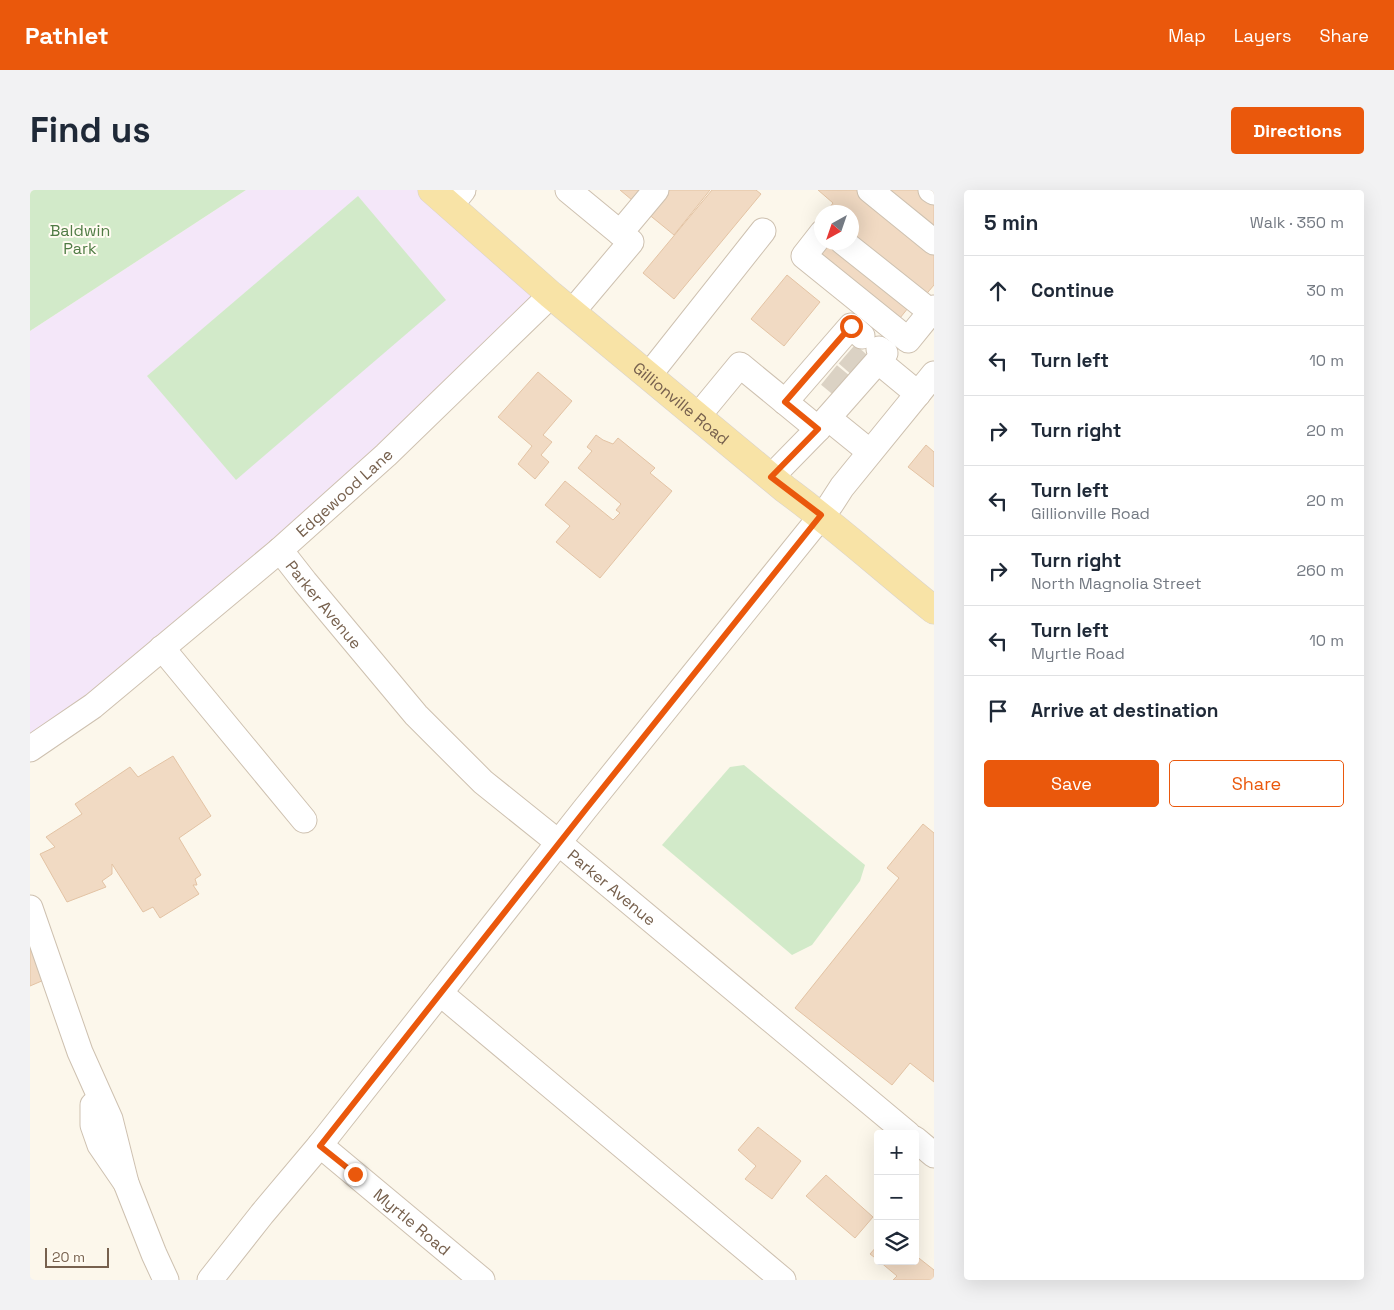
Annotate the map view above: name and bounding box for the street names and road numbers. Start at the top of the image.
street label: Gillionville Road [629,357,734,449]
street label: Edgewood Lane [291,444,397,541]
street label: Parker Avenue [281,556,367,653]
street label: Parker Avenue [563,844,660,930]
street label: Myrtle Road [369,1184,455,1260]

